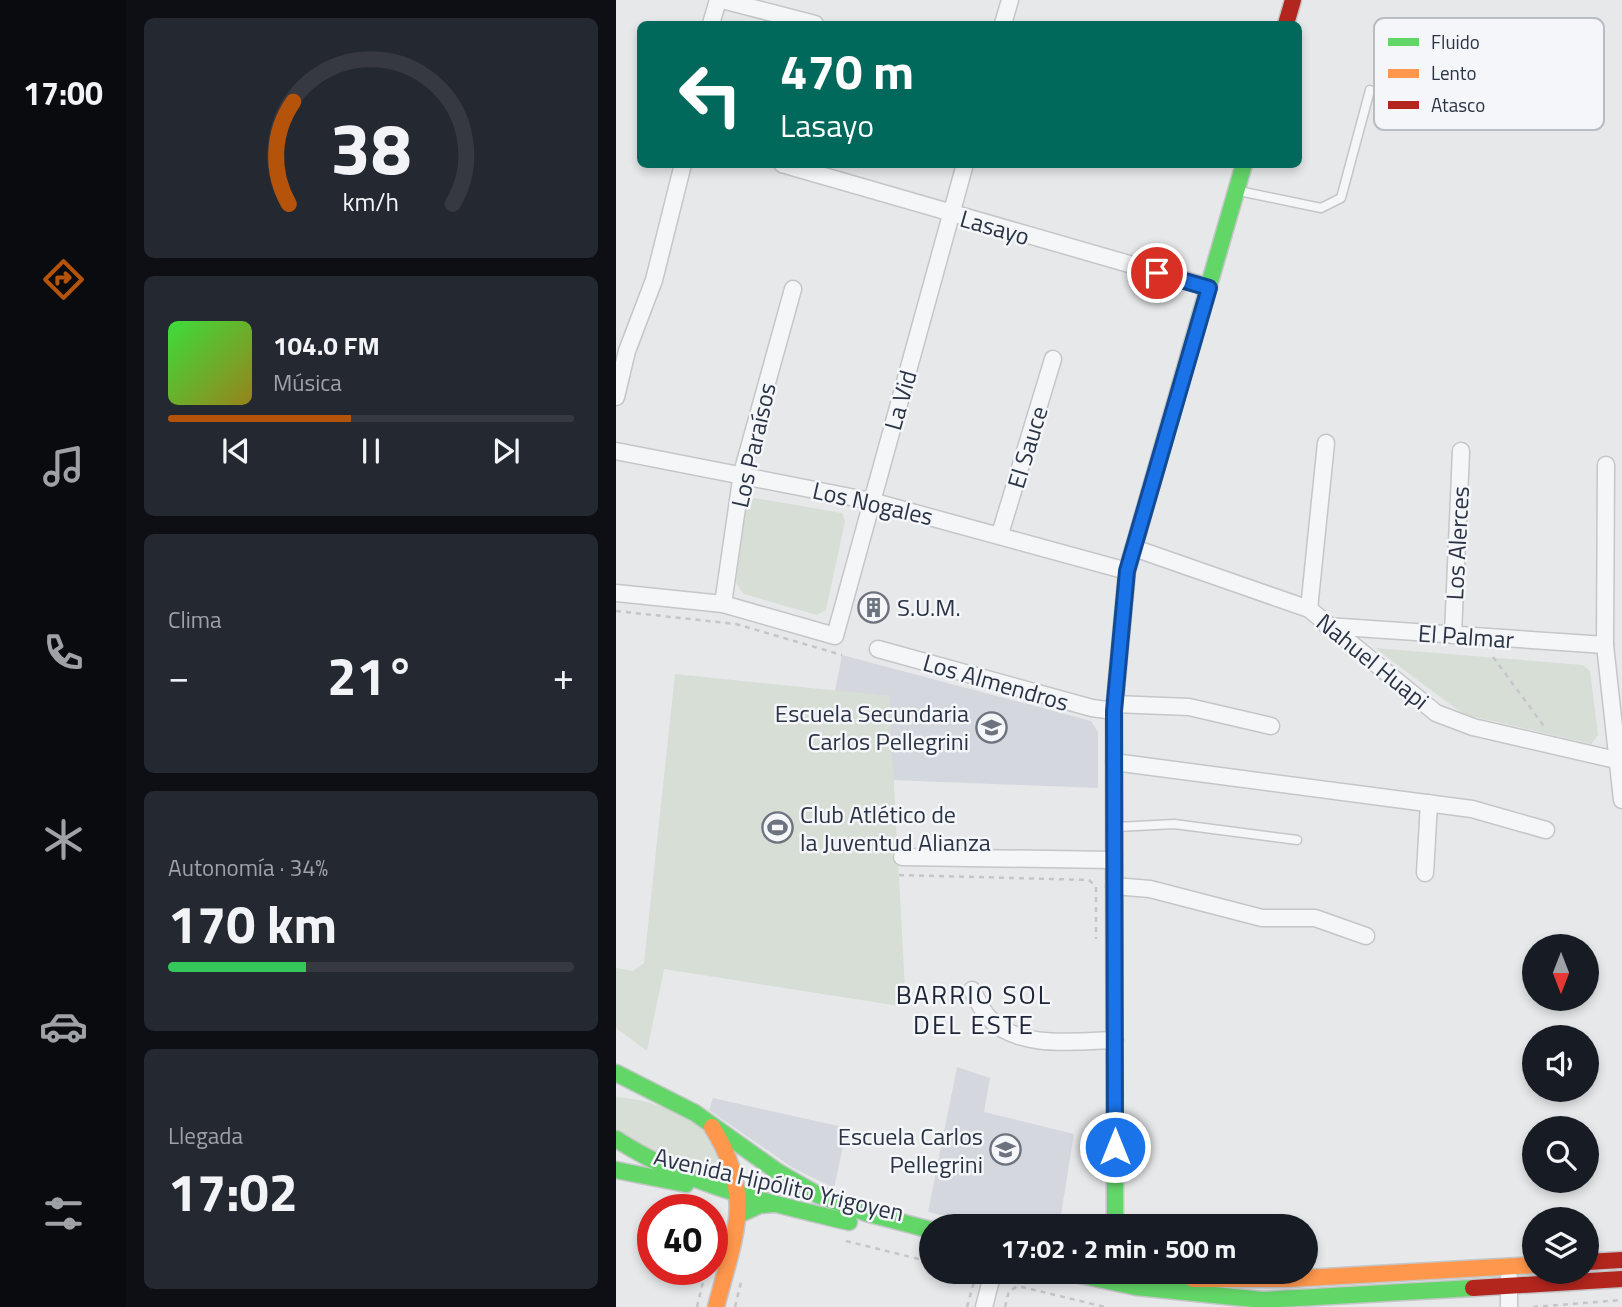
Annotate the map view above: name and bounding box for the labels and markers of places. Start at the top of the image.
pin [1127,243,1187,303]
place label: S.U.M. [897,589,961,625]
building icon: S.U.M. [857,590,891,624]
place label: Escuela Secundaria Carlos Pellegrini [775,695,969,759]
school or university icon: Escuela Secundaria Carlos Pellegrini [975,710,1009,744]
place label: Club Atlético de la Juventud Alianza [800,796,991,860]
sports icon: Club Atlético de la Juventud Alianza [760,811,794,845]
place label: Escuela Carlos Pellegrini [838,1118,983,1182]
school or university icon: Escuela Carlos Pellegrini [989,1133,1023,1167]

